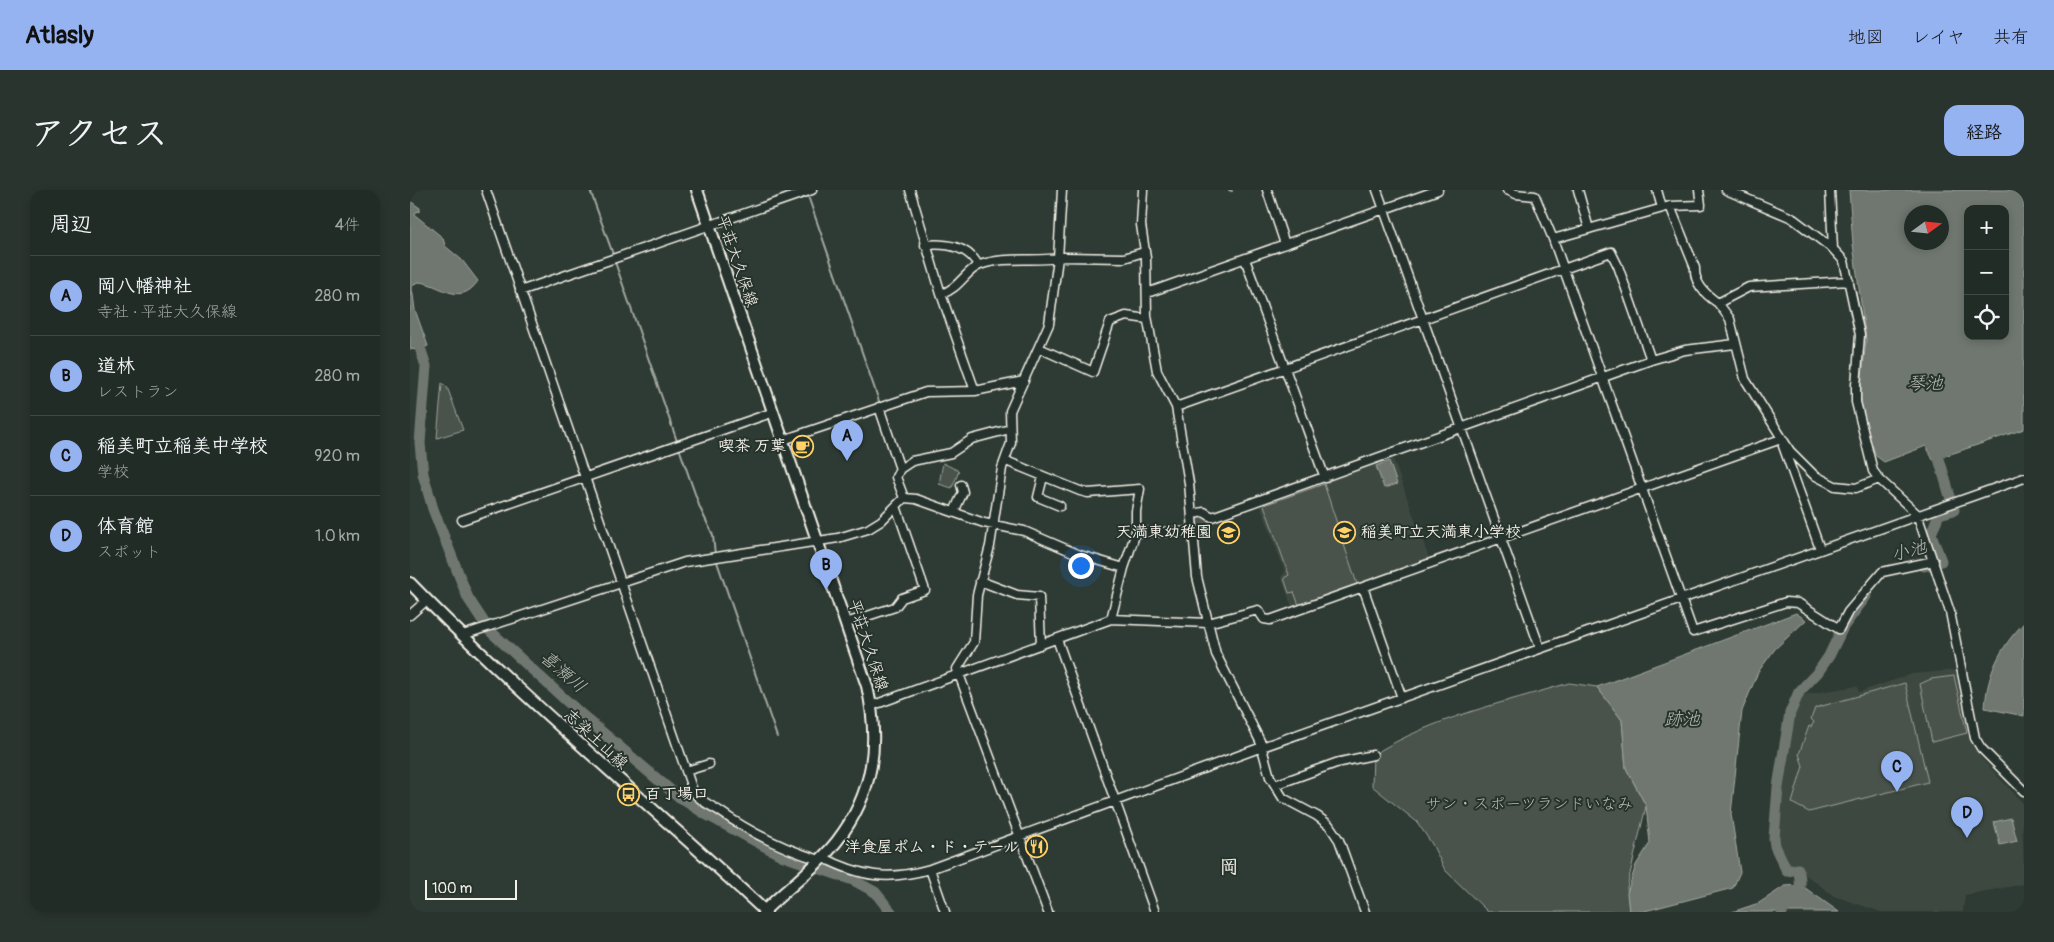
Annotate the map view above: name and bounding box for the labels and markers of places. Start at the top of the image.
pin: A [831,420,863,461]
cafe icon: 喫茶 万葉 [790,434,814,458]
place label: 喫茶 万葉 [719,436,786,456]
school or university icon: 天満東幼稚園 [1216,520,1240,544]
school or university icon: 稲美町立天満東小学校 [1333,520,1357,544]
place label: 天満東幼稚園 [1116,522,1212,542]
place label: 稲美町立天満東小学校 [1361,522,1521,542]
pin: B [810,549,842,590]
pin: C [1881,751,1913,792]
bus stop icon: 百丁場口 [617,782,641,806]
place label: 百丁場口 [645,784,709,804]
pin: D [1951,797,1983,838]
restaurant icon: 洋食屋ポム・ド・テール [1024,835,1048,859]
place label: 洋食屋ポム・ド・テール [845,837,1020,857]

